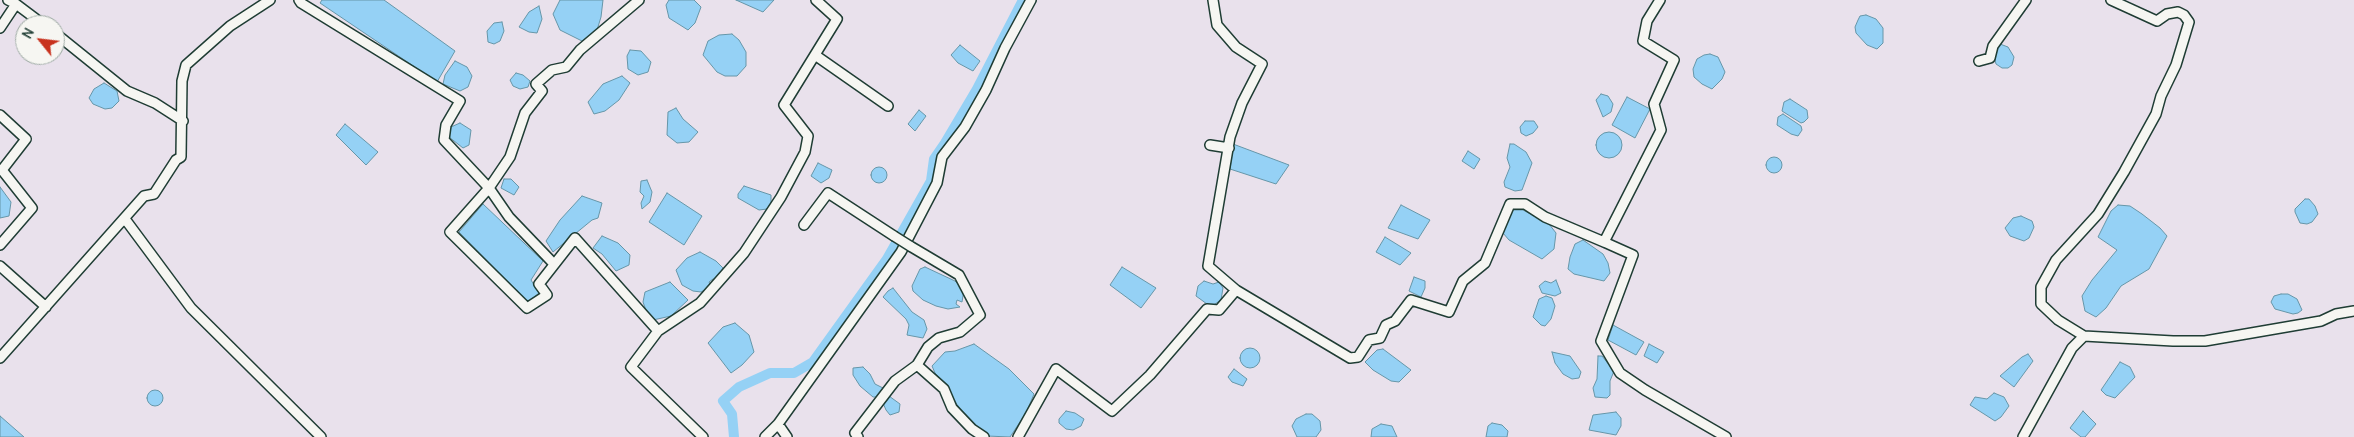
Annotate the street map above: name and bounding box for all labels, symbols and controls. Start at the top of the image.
north arrow [15,15,65,65]
text: N [18,25,38,42]

